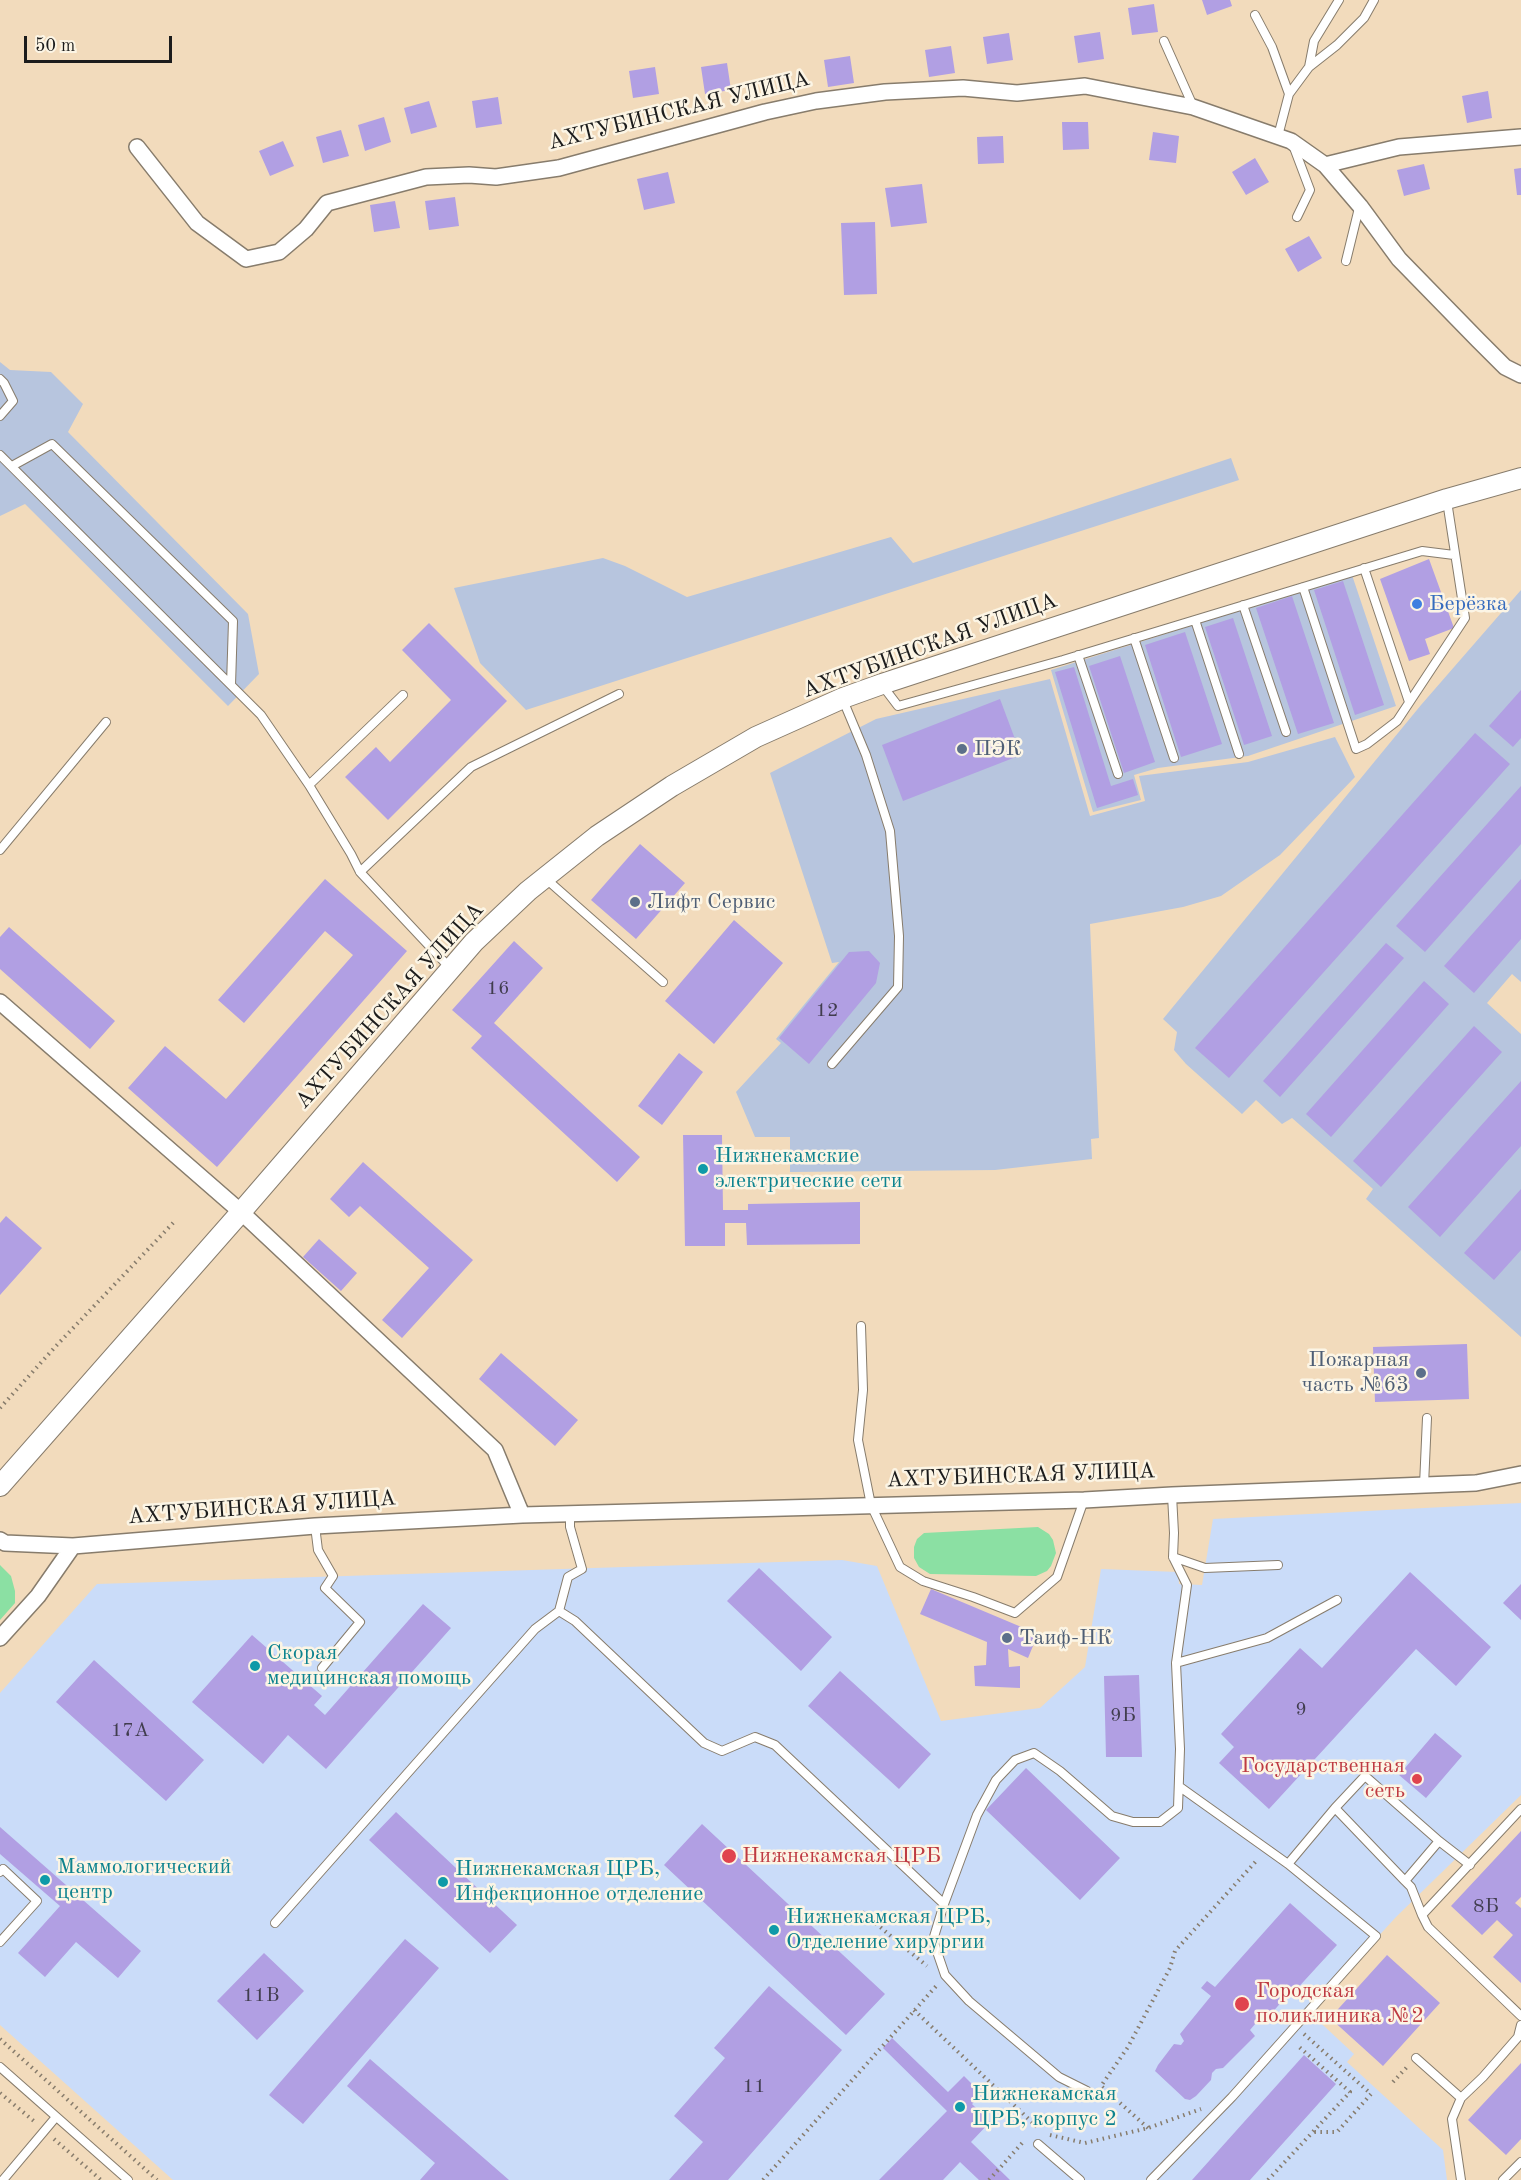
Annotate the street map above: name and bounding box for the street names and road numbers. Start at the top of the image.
street label: АХТУБИНСКАЯ УЛИЦА [545,66,813,156]
street label: АХТУБИНСКАЯ УЛИЦА [799,588,1061,704]
street label: АХТУБИНСКАЯ УЛИЦА [290,897,490,1115]
street label: АХТУБИНСКАЯ УЛИЦА [886,1458,1156,1494]
street label: АХТУБИНСКАЯ УЛИЦА [127,1485,397,1531]

